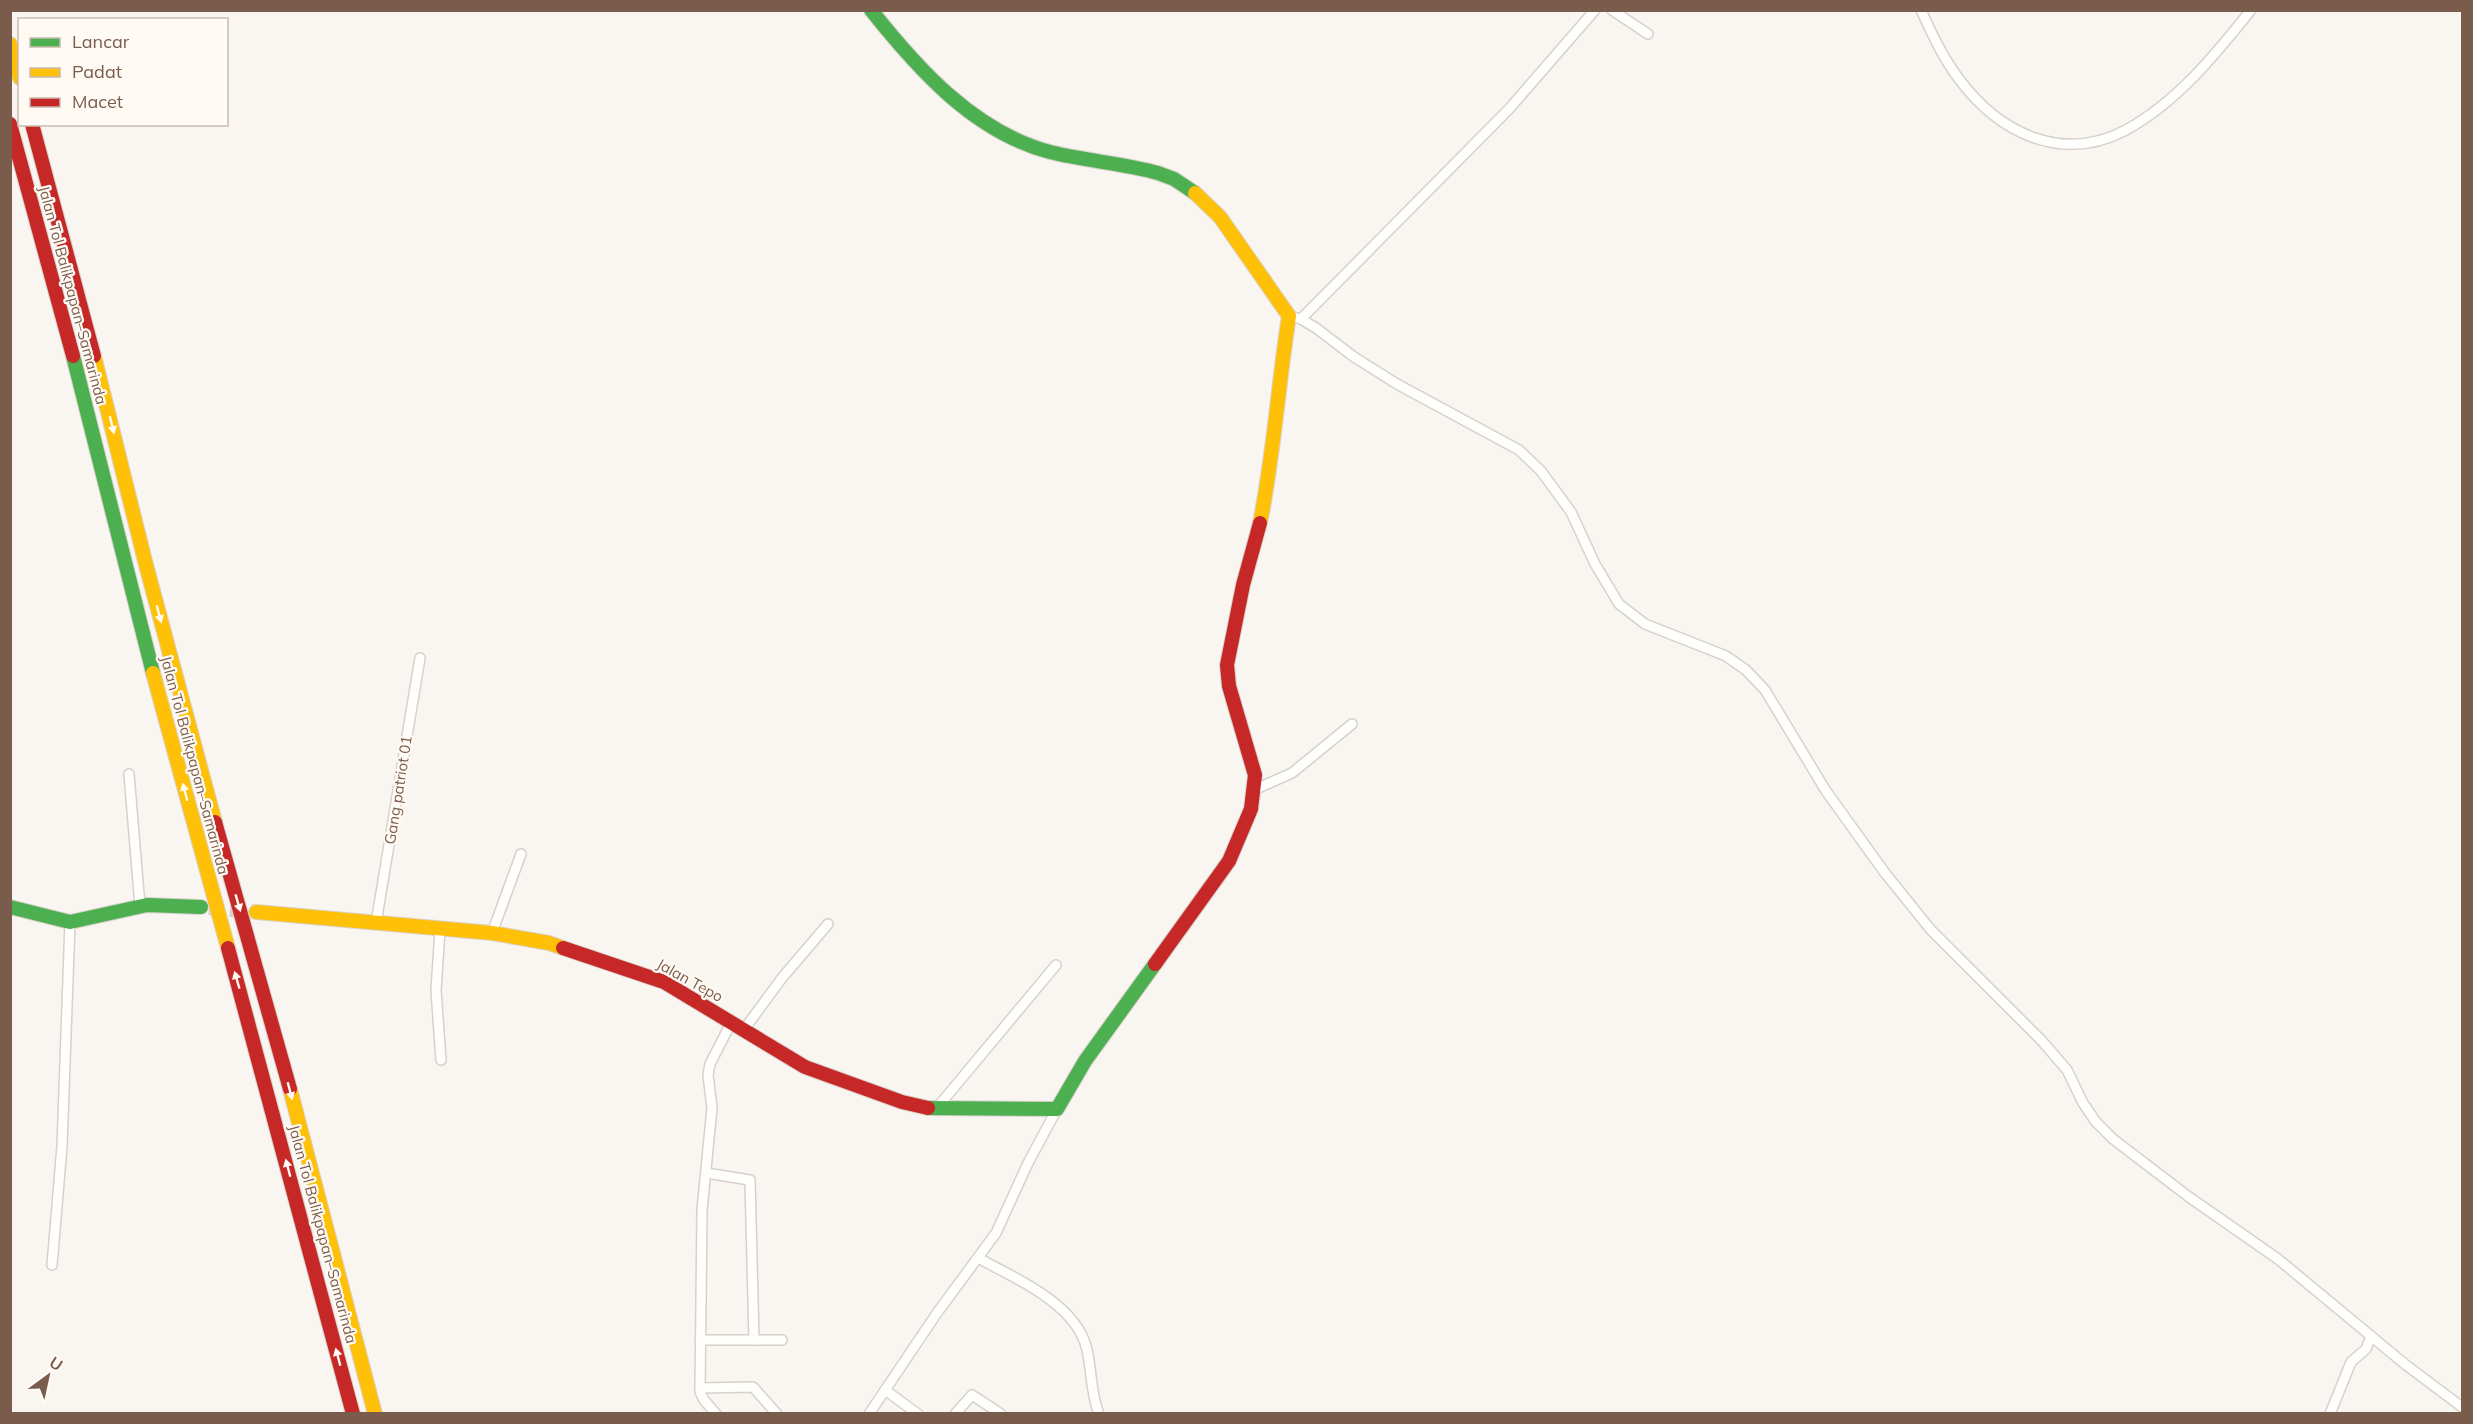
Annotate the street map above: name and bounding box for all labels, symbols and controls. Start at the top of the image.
legend [18,18,228,126]
text: Lancar [72,30,130,53]
text: Padat [72,60,122,83]
text: Macet [72,90,123,113]
street label: Jalan Tol Balikpapan–Samarinda [35,184,111,406]
one-way arrow [107,415,117,434]
one-way arrow [155,605,164,623]
street label: Jalan Tol Balikpapan–Samarinda [157,654,233,876]
street label: Gang patriot 01 [380,734,416,846]
one-way arrow [180,783,189,801]
one-way arrow [233,894,243,912]
street label: Jalan Tepo [654,954,726,1006]
one-way arrow [232,971,241,989]
one-way arrow [286,1082,295,1100]
street label: Jalan Tol Balikpapan–Samarinda [285,1123,361,1345]
one-way arrow [283,1159,293,1178]
north arrow [18,1346,78,1406]
one-way arrow [333,1348,343,1366]
text: U [46,1352,67,1375]

